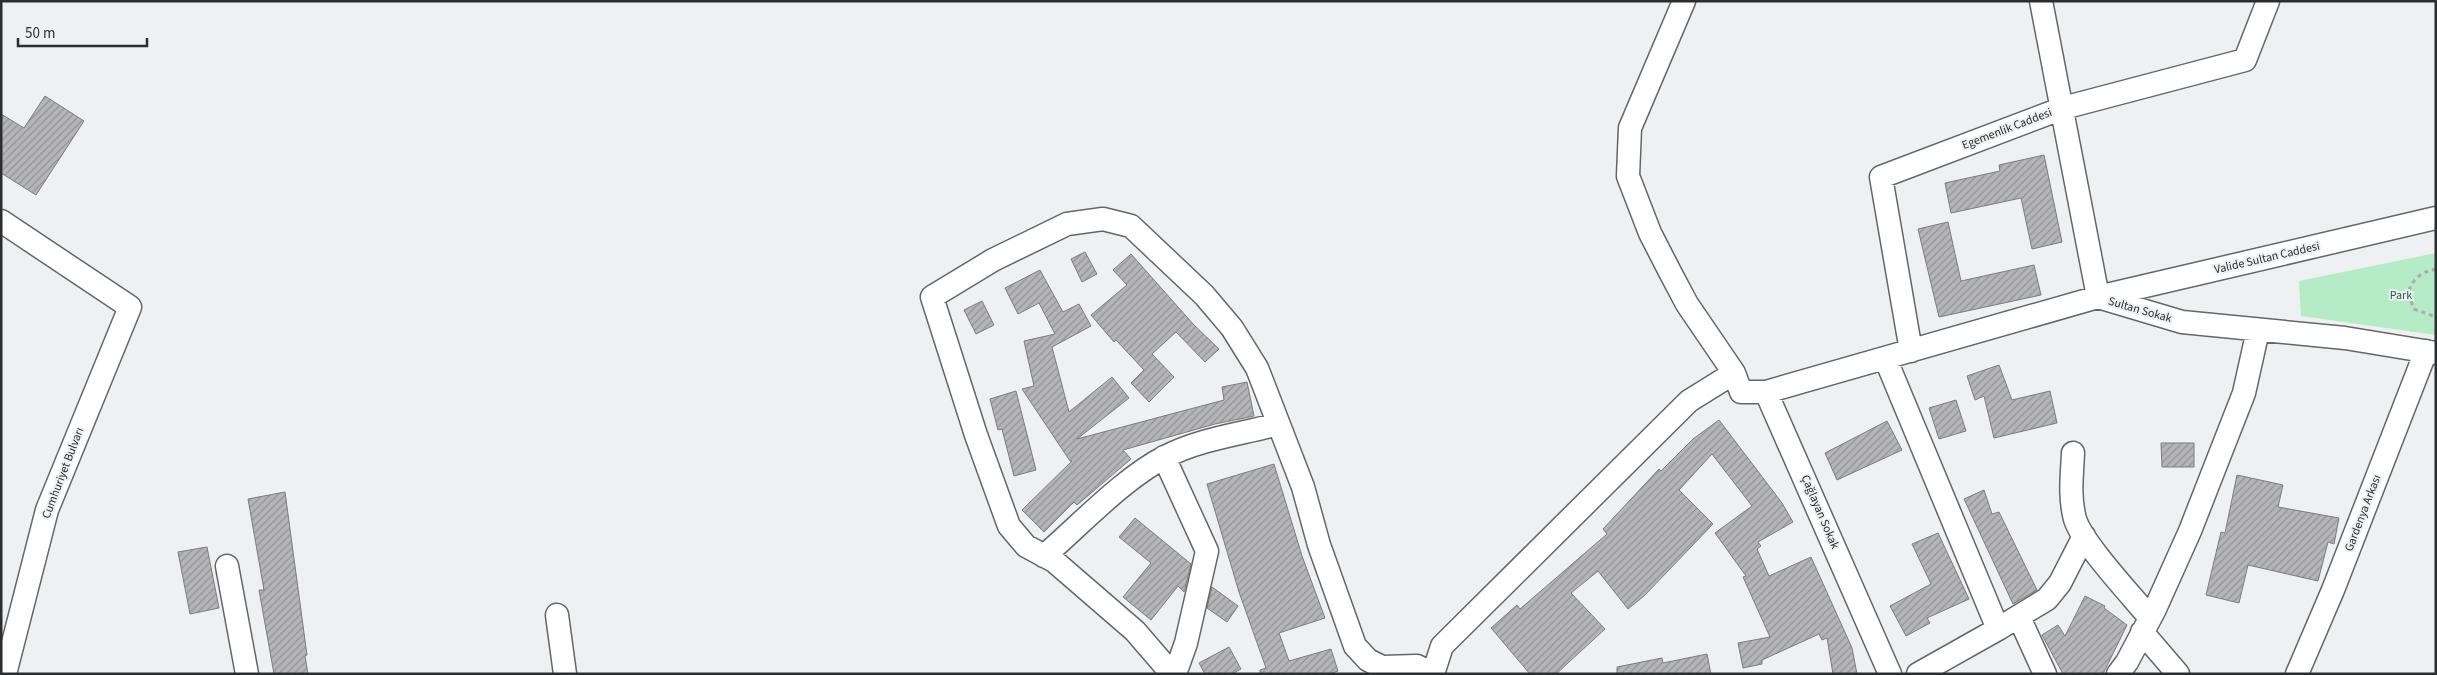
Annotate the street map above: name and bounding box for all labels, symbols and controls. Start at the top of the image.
scale bar [18,15,146,47]
text: 50 m [25,23,55,44]
street label: Egemenlik Caddesi [1960,104,2054,154]
street label: Valide Sultan Caddesi [2212,238,2322,278]
park label: Park [2390,287,2412,304]
street label: Sultan Sokak [2106,293,2174,327]
street label: Cumhuriyet Bulvarı [38,425,88,521]
street label: Çağlayan Sokak [1797,472,1843,552]
street label: Gardenya Arkası [2341,472,2385,554]

